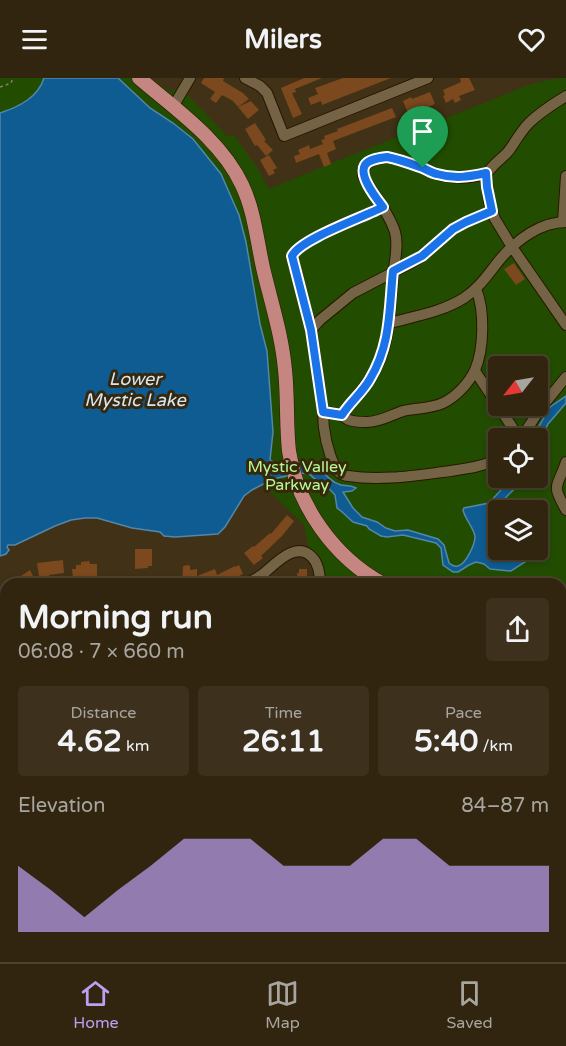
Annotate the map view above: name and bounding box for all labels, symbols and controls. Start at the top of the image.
icon: menu [18,23,51,56]
text: Milers [244,23,322,56]
icon: heart [515,23,548,56]
pin [397,106,448,168]
icon: arrive [406,115,439,148]
north arrow [488,356,548,416]
map controls [488,356,548,560]
water label: Lower Mystic Lake [84,368,187,411]
button: locate [488,428,548,488]
park label: Mystic Valley Parkway [247,457,347,495]
button: layers [488,500,548,560]
text: Morning run [18,598,213,637]
button: share [486,598,549,661]
text: 06:08 · 7 × 660 m [18,640,185,664]
text: Distance [71,703,136,723]
text: Time [265,703,302,723]
text: Pace [445,703,482,723]
text: 4.62 [58,723,122,760]
text: 26:11 [242,723,325,760]
text: 5:40 [414,723,478,760]
text: km [122,736,149,756]
text: /km [478,736,513,756]
text: Elevation [18,794,105,818]
text: 84–87 m [461,794,549,818]
tab: Home [73,977,119,1033]
tab: Map [265,977,300,1033]
tab: Saved [446,977,493,1033]

